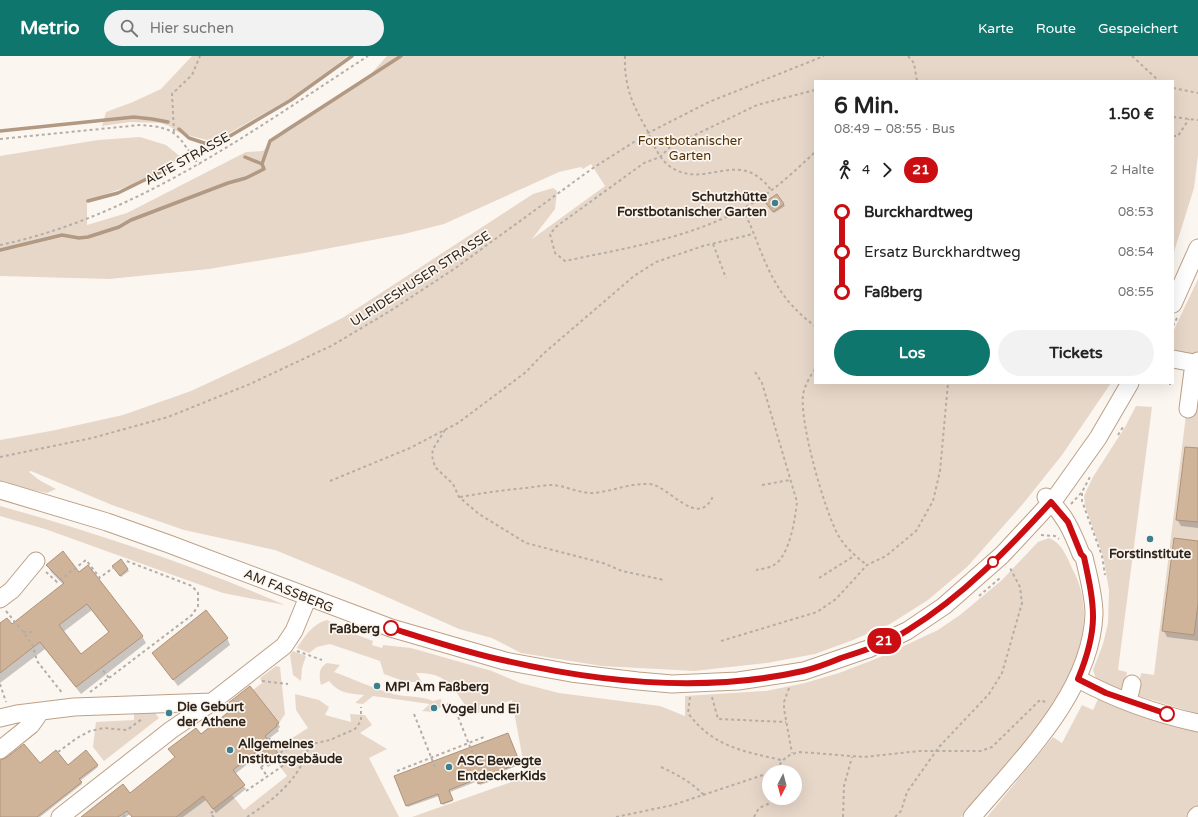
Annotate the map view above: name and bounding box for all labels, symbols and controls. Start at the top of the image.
search box [104,10,384,46]
text: Metrio [20,17,80,39]
icon: search [118,17,140,39]
text: Hier suchen [150,19,234,37]
text: Karte [978,20,1014,37]
text: Route [1036,20,1076,37]
text: Gespeichert [1098,20,1178,37]
text: 6 Min. [834,93,899,119]
text: 1.50 € [1108,105,1154,123]
text: 08:49 – 08:55 · Bus [834,121,955,137]
street label: ALTE STRASSE [142,129,233,189]
park label: Forstbotanischer Garten [638,133,742,164]
icon: walk [834,159,856,181]
icon: forward [876,159,898,181]
text: 21 [912,161,930,178]
text: 4 [862,162,870,178]
text: 2 Halte [1110,162,1154,178]
place label: Schutzhütte Forstbotanischer Garten [617,189,768,220]
marker: Schutzhütte Forstbotanischer Garten [770,198,780,208]
text: Burckhardtweg [864,203,973,221]
text: 08:53 [1118,204,1154,220]
street label: ULRIDESHUSER STRASSE [348,228,494,330]
text: Ersatz Burckhardtweg [864,243,1021,261]
text: 08:54 [1118,244,1154,260]
text: Faßberg [864,283,922,301]
text: 08:55 [1118,284,1154,300]
button: Los [834,330,990,376]
button: Tickets [998,330,1154,376]
marker: Forstinstitute [1145,534,1155,544]
place label: Forstinstitute [1109,546,1192,562]
unlabelled marker [987,556,999,568]
street label: AM FASSBERG [242,566,336,616]
marker: Faßberg [383,620,399,636]
place label: Faßberg [329,621,380,637]
line badge: 21 [866,628,902,654]
text: 21 [875,632,893,649]
place label: MPI Am Faßberg [385,679,489,695]
marker: MPI Am Faßberg [372,681,382,691]
place label: Die Geburt der Athene [177,699,246,730]
place label: Vogel und Ei [442,701,519,717]
marker: Vogel und Ei [429,703,439,713]
unlabelled marker [1159,706,1175,722]
marker: Die Geburt der Athene [164,708,174,718]
place label: Allgemeines Institutsgebäude [238,736,343,767]
marker: Allgemeines Institutsgebäude [225,745,235,755]
place label: ASC Bewegte EntdeckerKids [457,753,546,784]
marker: ASC Bewegte EntdeckerKids [444,762,454,772]
north arrow [762,765,802,805]
map controls [762,765,802,805]

